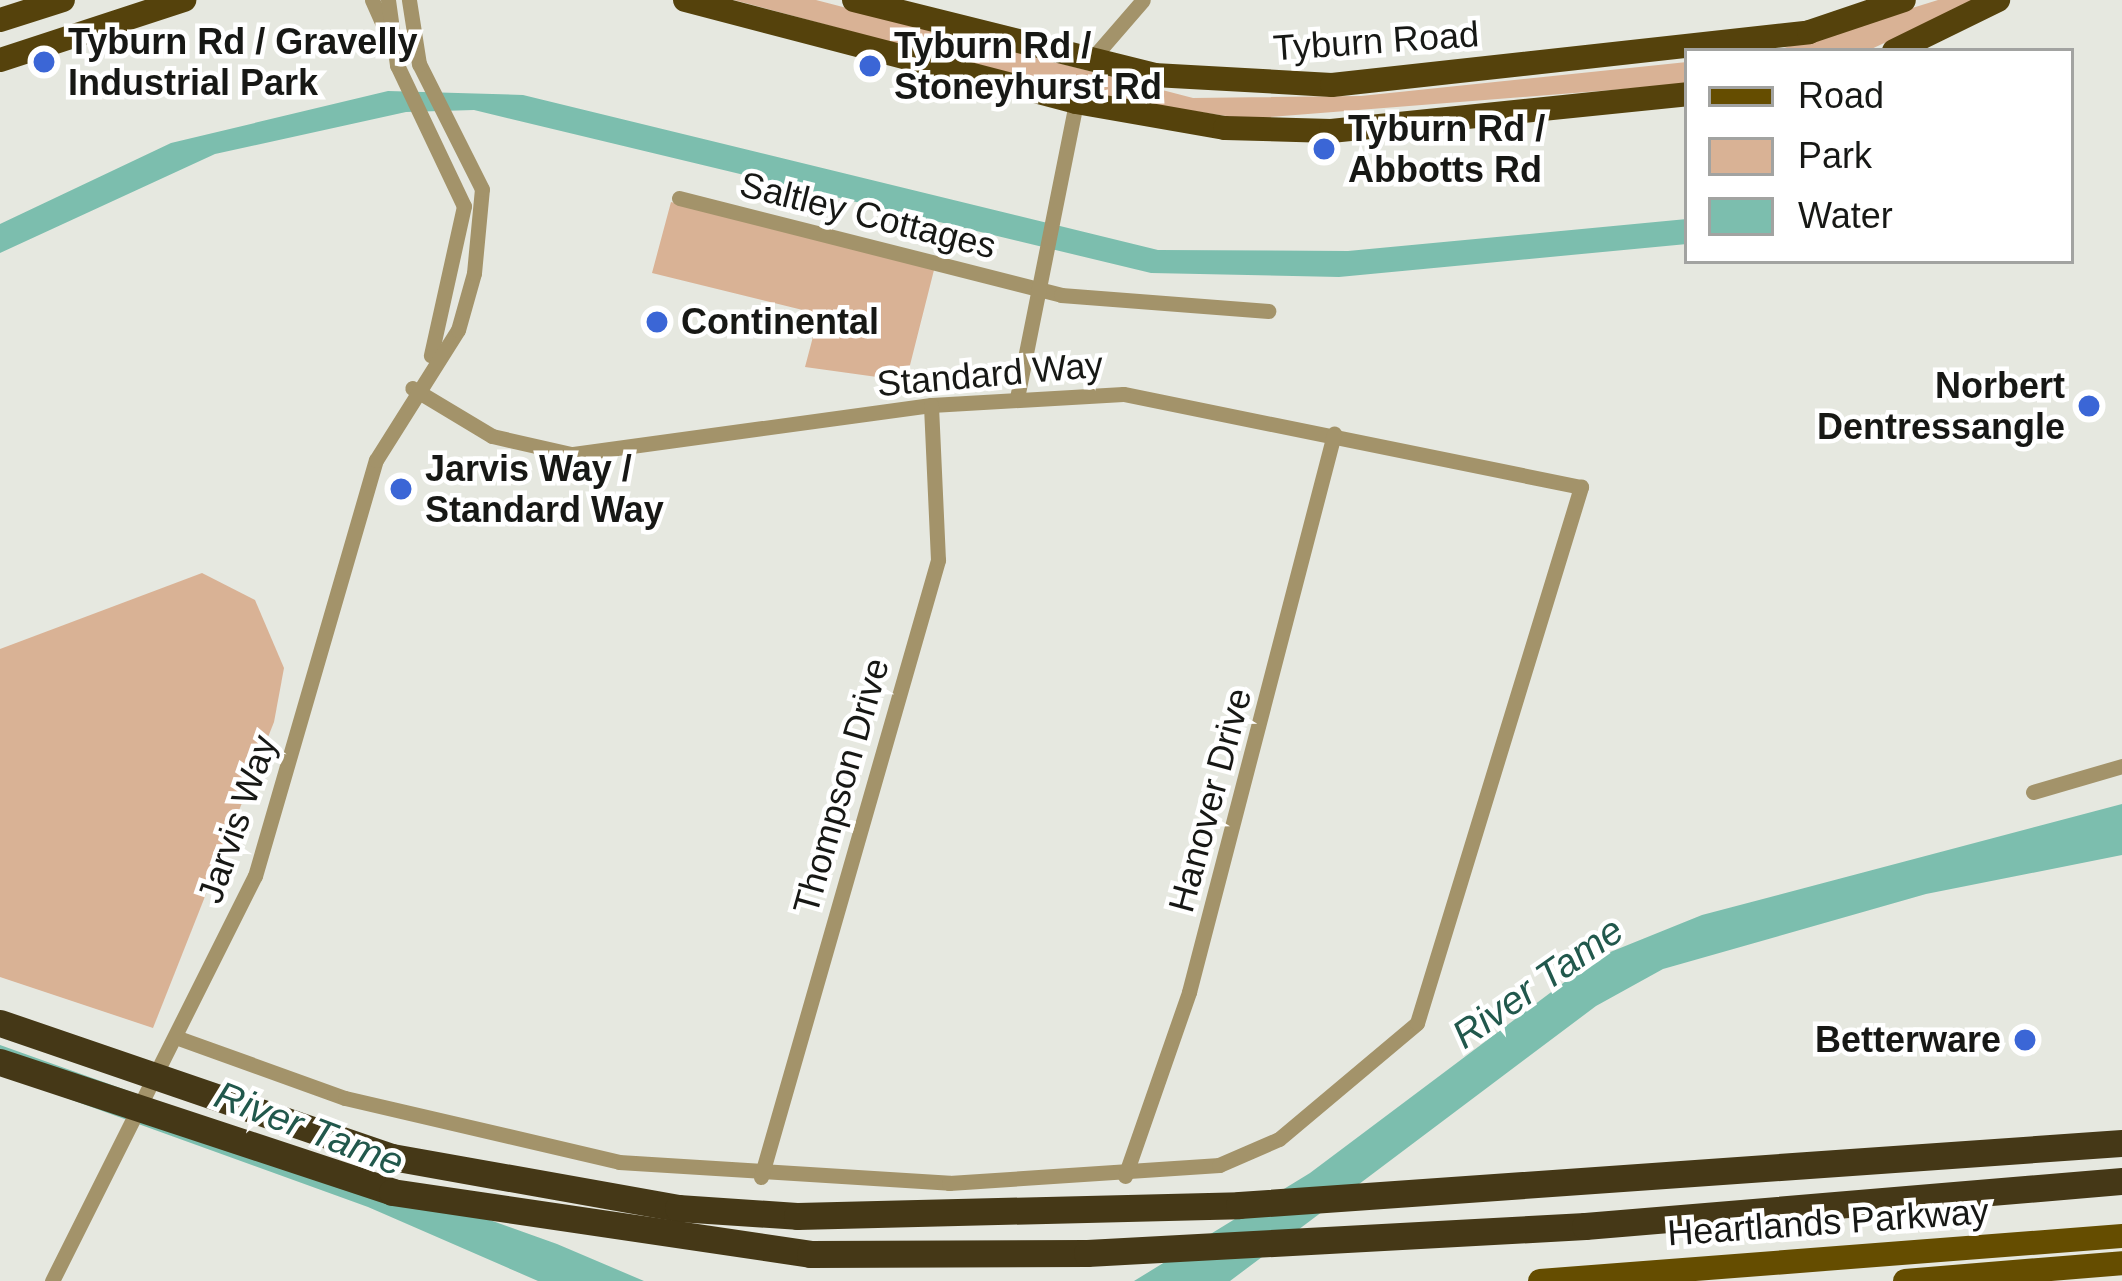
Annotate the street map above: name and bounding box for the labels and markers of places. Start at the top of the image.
place label: Tyburn Rd / Gravelly Industrial Park [68,19,417,104]
place label: Tyburn Rd / Stoneyhurst Rd [894,23,1162,108]
marker: Tyburn Rd / Gravelly Industrial Park [31,49,57,75]
marker: Tyburn Rd / Stoneyhurst Rd [857,53,883,79]
place label: Tyburn Rd / Abbotts Rd [1348,106,1545,191]
marker: Tyburn Rd / Abbotts Rd [1311,136,1337,162]
place label: Continental [681,300,879,344]
marker: Continental [644,309,670,335]
place label: Norbert Dentressangle [1817,363,2065,448]
marker: Norbert Dentressangle [2076,393,2102,419]
place label: Jarvis Way / Standard Way [425,446,664,531]
marker: Jarvis Way / Standard Way [388,476,414,502]
place label: Betterware [1815,1018,2001,1062]
marker: Betterware [2012,1027,2038,1053]

